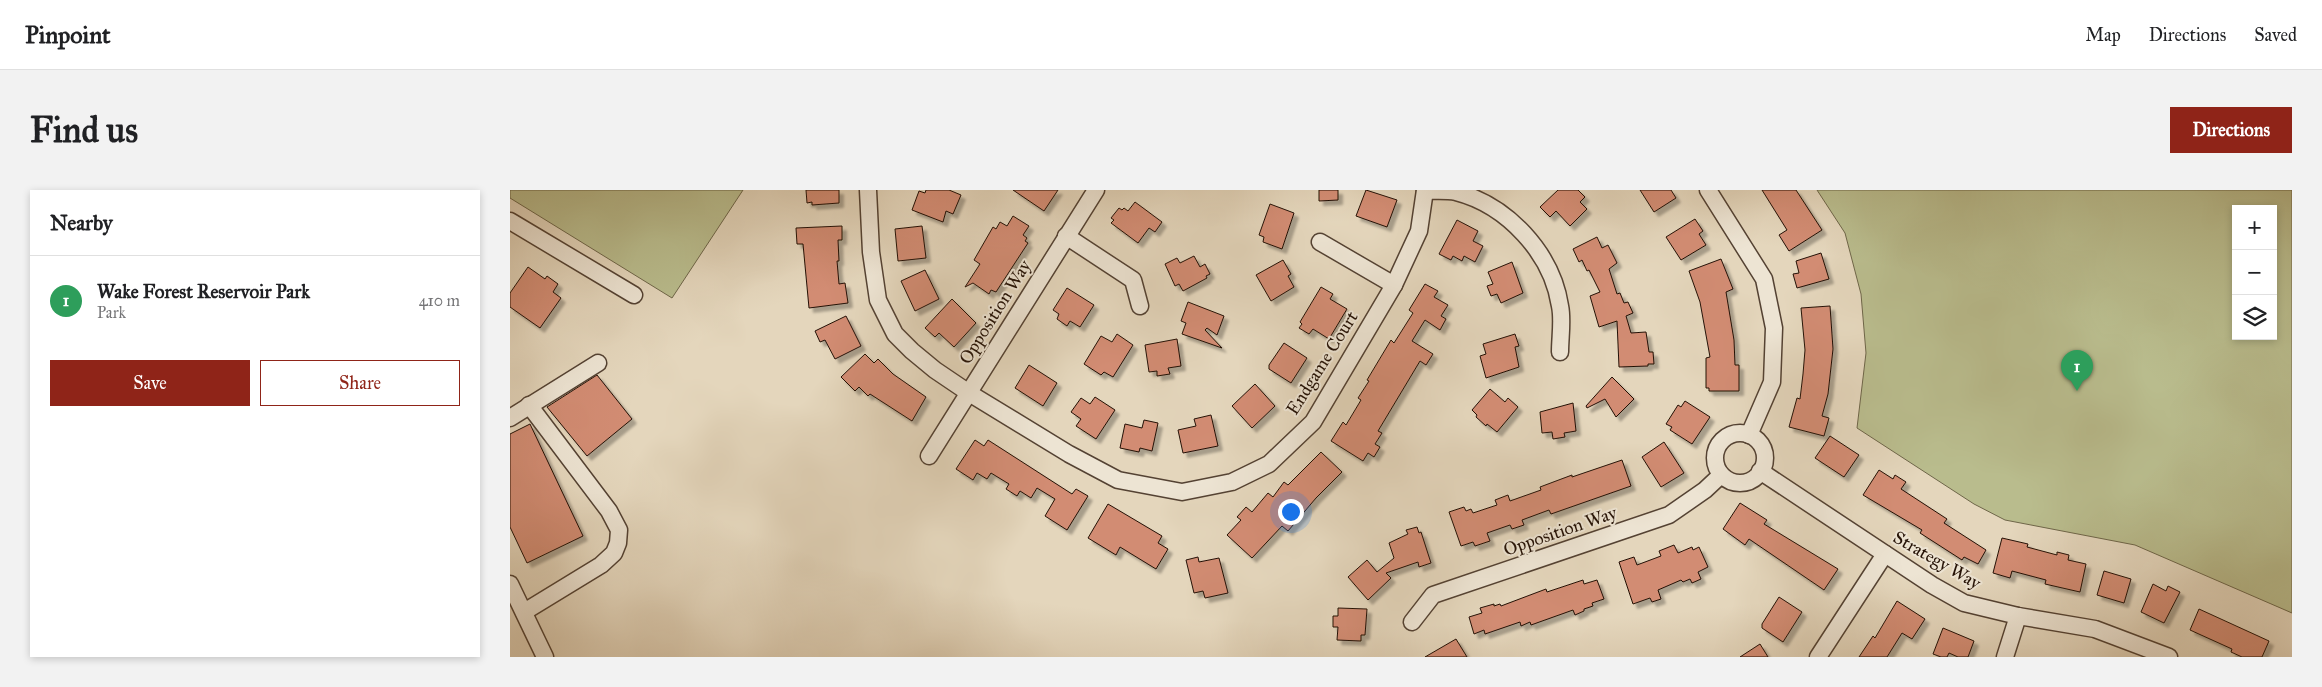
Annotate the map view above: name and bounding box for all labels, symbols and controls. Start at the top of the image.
text: Pinpoint [25,20,111,50]
text: Map [2085,24,2121,46]
text: Directions [2149,24,2226,46]
text: Saved [2254,24,2297,46]
button: Directions [2170,107,2292,153]
text: Find us [30,109,138,152]
map controls [2232,205,2277,340]
button: + [2232,205,2277,250]
text: Nearby [50,210,113,236]
button: − [2232,250,2277,295]
street label: Opposition Way [954,255,1036,368]
text: Wake Forest Reservoir Park [97,280,310,303]
text: 1 [63,291,69,310]
text: 410 m [419,291,460,310]
button: layers [2232,295,2277,340]
text: Park [97,303,126,322]
street label: Endgame Court [1281,306,1364,420]
pin: 1 [2061,350,2093,391]
button: Save [50,360,250,406]
button: Share [260,360,460,406]
your location [1278,499,1304,525]
street label: Opposition Way [1500,501,1620,561]
street label: Strategy Way [1889,526,1985,595]

